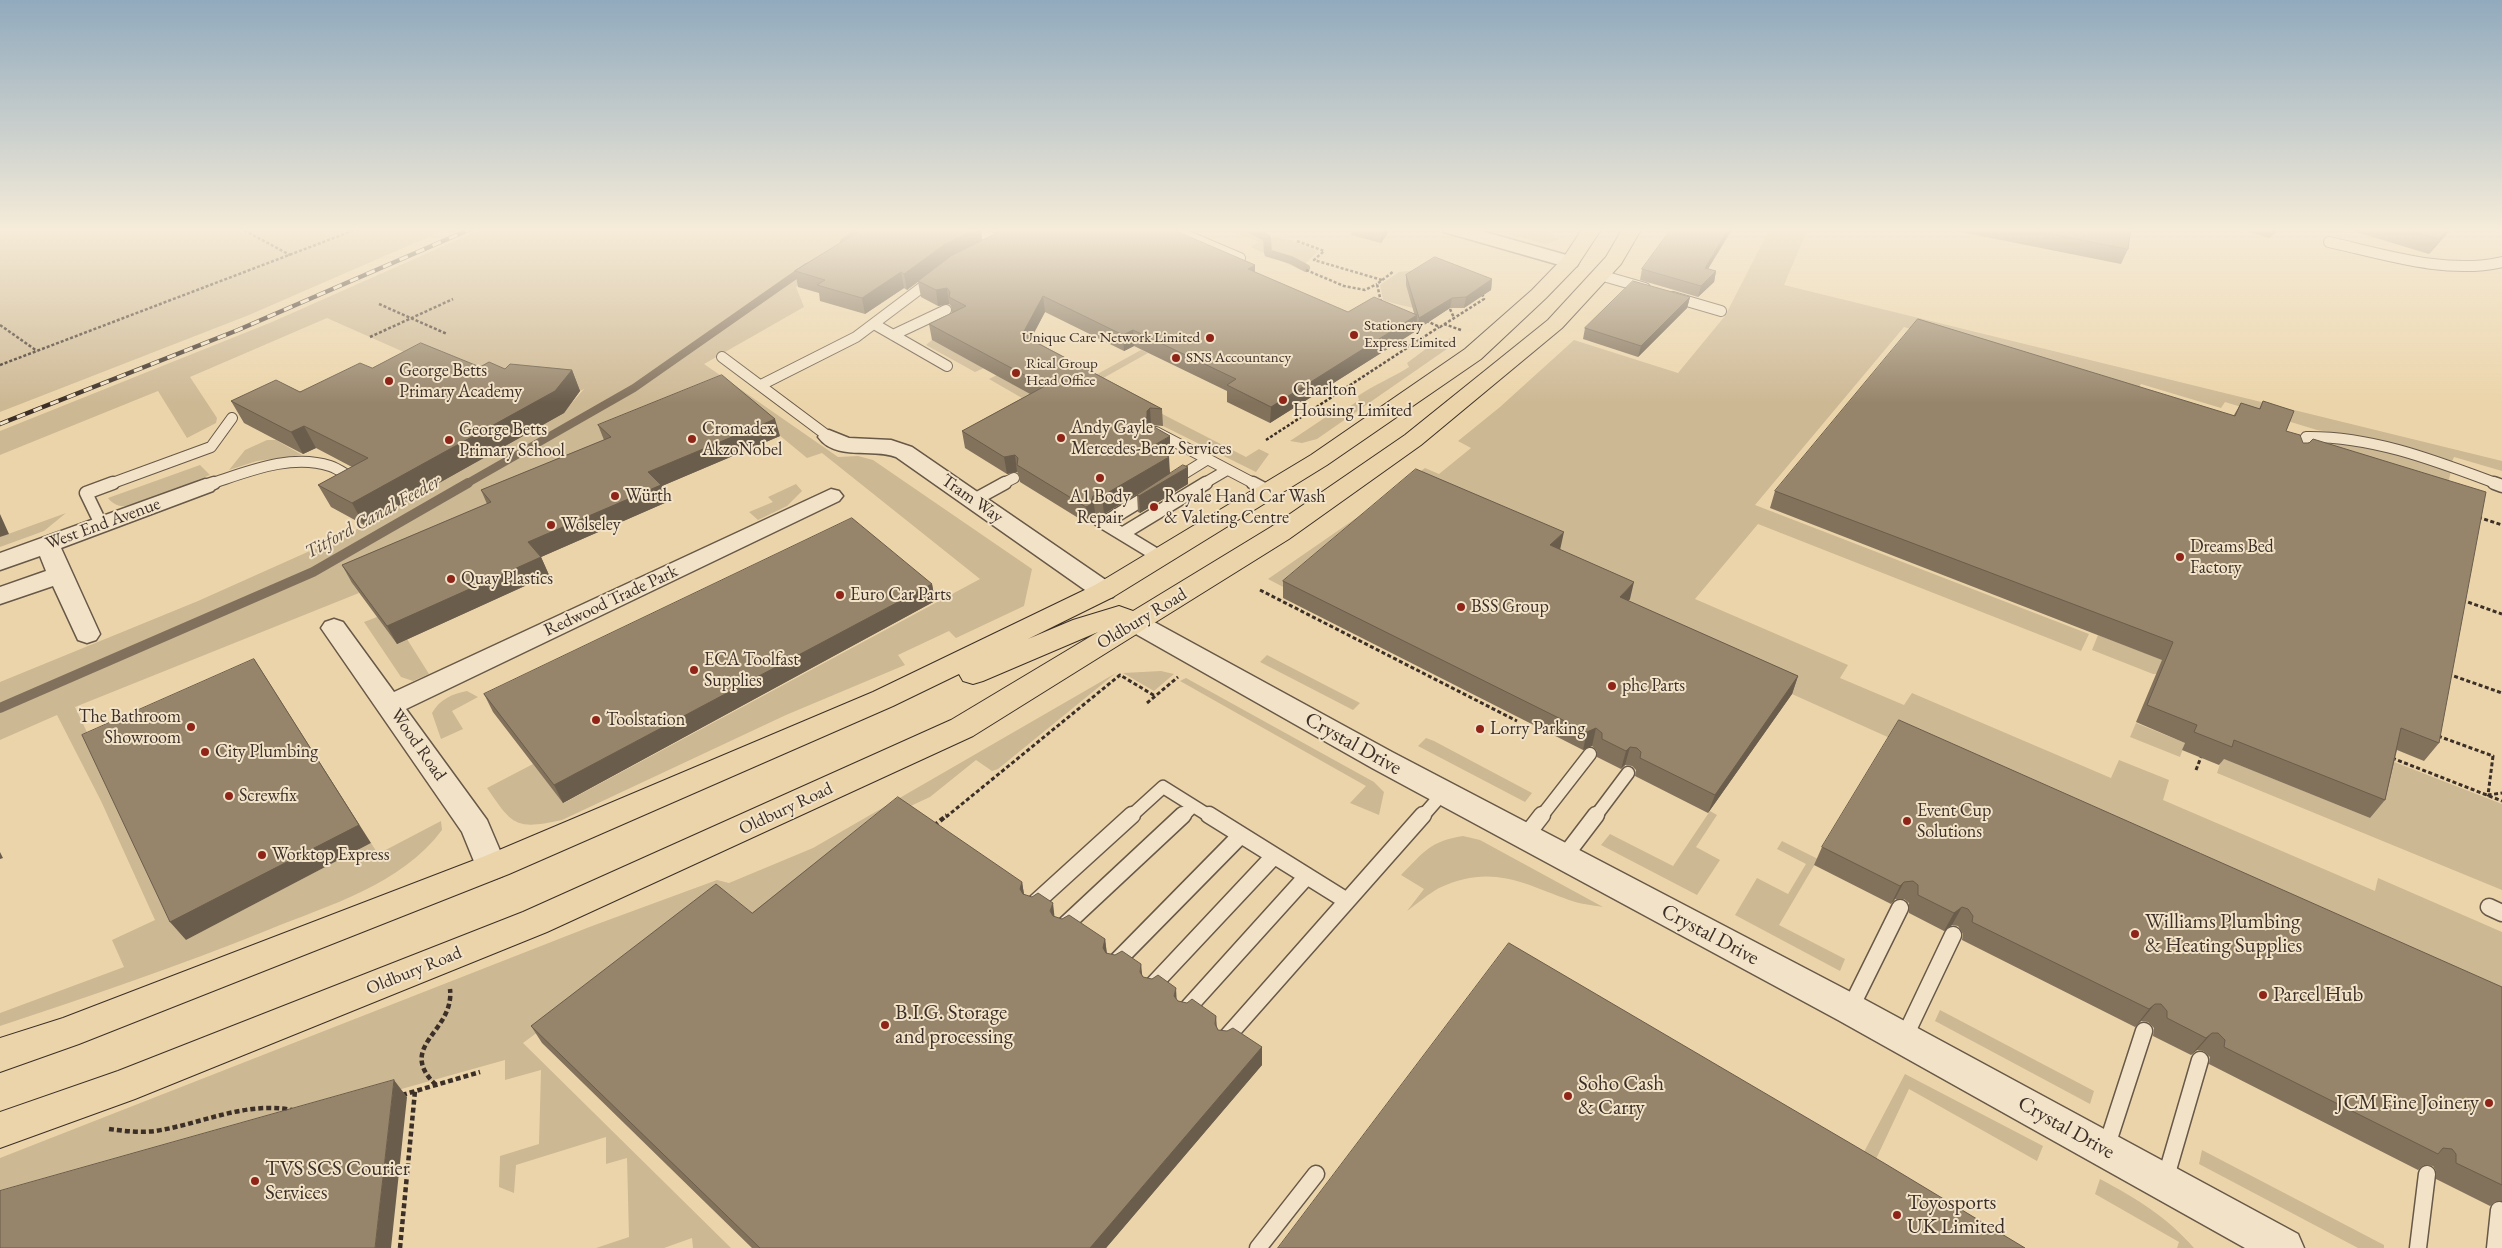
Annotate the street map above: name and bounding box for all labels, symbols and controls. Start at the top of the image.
place label: Stationery Express Limited [1364,317,1456,352]
place label: Unique Care Network Limited [1022,329,1200,347]
marker: Stationery Express Limited [1348,329,1360,341]
marker: Unique Care Network Limited [1204,332,1216,344]
place label: SNS Accountancy [1186,349,1291,367]
marker: SNS Accountancy [1170,352,1182,364]
place label: Rical Group Head Office [1026,355,1098,390]
place label: George Betts Primary Academy [399,360,522,402]
marker: Rical Group Head Office [1010,367,1022,379]
marker: George Betts Primary Academy [383,375,395,387]
place label: Charlton Housing Limited [1293,379,1412,422]
marker: Charlton Housing Limited [1277,394,1289,406]
place label: Andy Gayle Mercedes-Benz Services [1071,417,1232,459]
place label: Cromadex AkzoNobel [702,418,782,460]
place label: George Betts Primary School [459,419,565,462]
marker: Andy Gayle Mercedes-Benz Services [1055,432,1067,444]
marker: Cromadex AkzoNobel [686,433,698,445]
marker: George Betts Primary School [443,434,455,446]
water label: Titford Canal Feeder [301,470,445,564]
street label: Tram Way [937,470,1007,528]
marker: A1 Body Repair [1094,472,1106,484]
place label: Würth [625,485,672,507]
place label: A1 Body Repair [1069,486,1131,528]
place label: Royale Hand Car Wash & Valeting Centre [1164,486,1326,528]
marker: Würth [609,490,621,502]
street label: West End Avenue [43,493,163,555]
marker: Royale Hand Car Wash & Valeting Centre [1148,501,1160,513]
place label: Wolseley [561,514,621,536]
marker: Wolseley [545,519,557,531]
place label: Dreams Bed Factory [2190,536,2274,578]
marker: Dreams Bed Factory [2174,551,2186,563]
street label: Redwood Trade Park [541,561,681,641]
place label: Quay Plastics [461,568,553,590]
marker: Quay Plastics [445,573,457,585]
place label: Euro Car Parts [850,584,951,606]
street label: Oldbury Road [1093,584,1191,654]
marker: Euro Car Parts [834,589,846,601]
place label: BSS Group [1471,596,1549,618]
marker: BSS Group [1455,601,1467,613]
place label: ECA Toolfast Supplies [704,649,799,692]
marker: ECA Toolfast Supplies [688,664,700,676]
place label: phc Parts [1622,675,1685,697]
marker: phc Parts [1606,680,1618,692]
street label: Wood Road [385,705,451,785]
place label: The Bathroom Showroom [79,706,181,749]
street label: Crystal Drive [1300,707,1406,781]
place label: Toolstation [606,709,685,731]
marker: Toolstation [590,714,602,726]
place label: Lorry Parking [1490,718,1585,740]
marker: The Bathroom Showroom [185,721,197,733]
marker: Lorry Parking [1474,723,1486,735]
place label: City Plumbing [215,741,318,763]
marker: City Plumbing [199,746,211,758]
street label: Oldbury Road [736,778,836,840]
place label: Screwfix [239,785,297,807]
marker: Screwfix [223,790,235,802]
place label: Event Cup Solutions [1917,800,1991,842]
marker: Event Cup Solutions [1901,815,1913,827]
place label: Worktop Express [272,844,389,866]
marker: Worktop Express [256,849,268,861]
street label: Crystal Drive [1657,899,1763,971]
place label: Williams Plumbing & Heating Supplies [2145,909,2302,959]
marker: Williams Plumbing & Heating Supplies [2129,928,2141,940]
street label: Oldbury Road [363,942,465,1000]
place label: Parcel Hub [2273,982,2363,1008]
marker: Parcel Hub [2257,989,2269,1001]
place label: B.I.G. Storage and processing [895,1000,1013,1050]
marker: B.I.G. Storage and processing [879,1019,891,1031]
place label: Soho Cash & Carry [1578,1071,1664,1121]
marker: Soho Cash & Carry [1562,1090,1574,1102]
place label: JCM Fine Joinery [2336,1090,2479,1116]
street label: Crystal Drive [2013,1091,2119,1165]
marker: JCM Fine Joinery [2483,1097,2495,1109]
place label: TVS SCS Courier Services [265,1156,410,1206]
marker: TVS SCS Courier Services [249,1175,261,1187]
place label: Toyosports UK Limited [1907,1190,2005,1240]
marker: Toyosports UK Limited [1891,1209,1903,1221]

